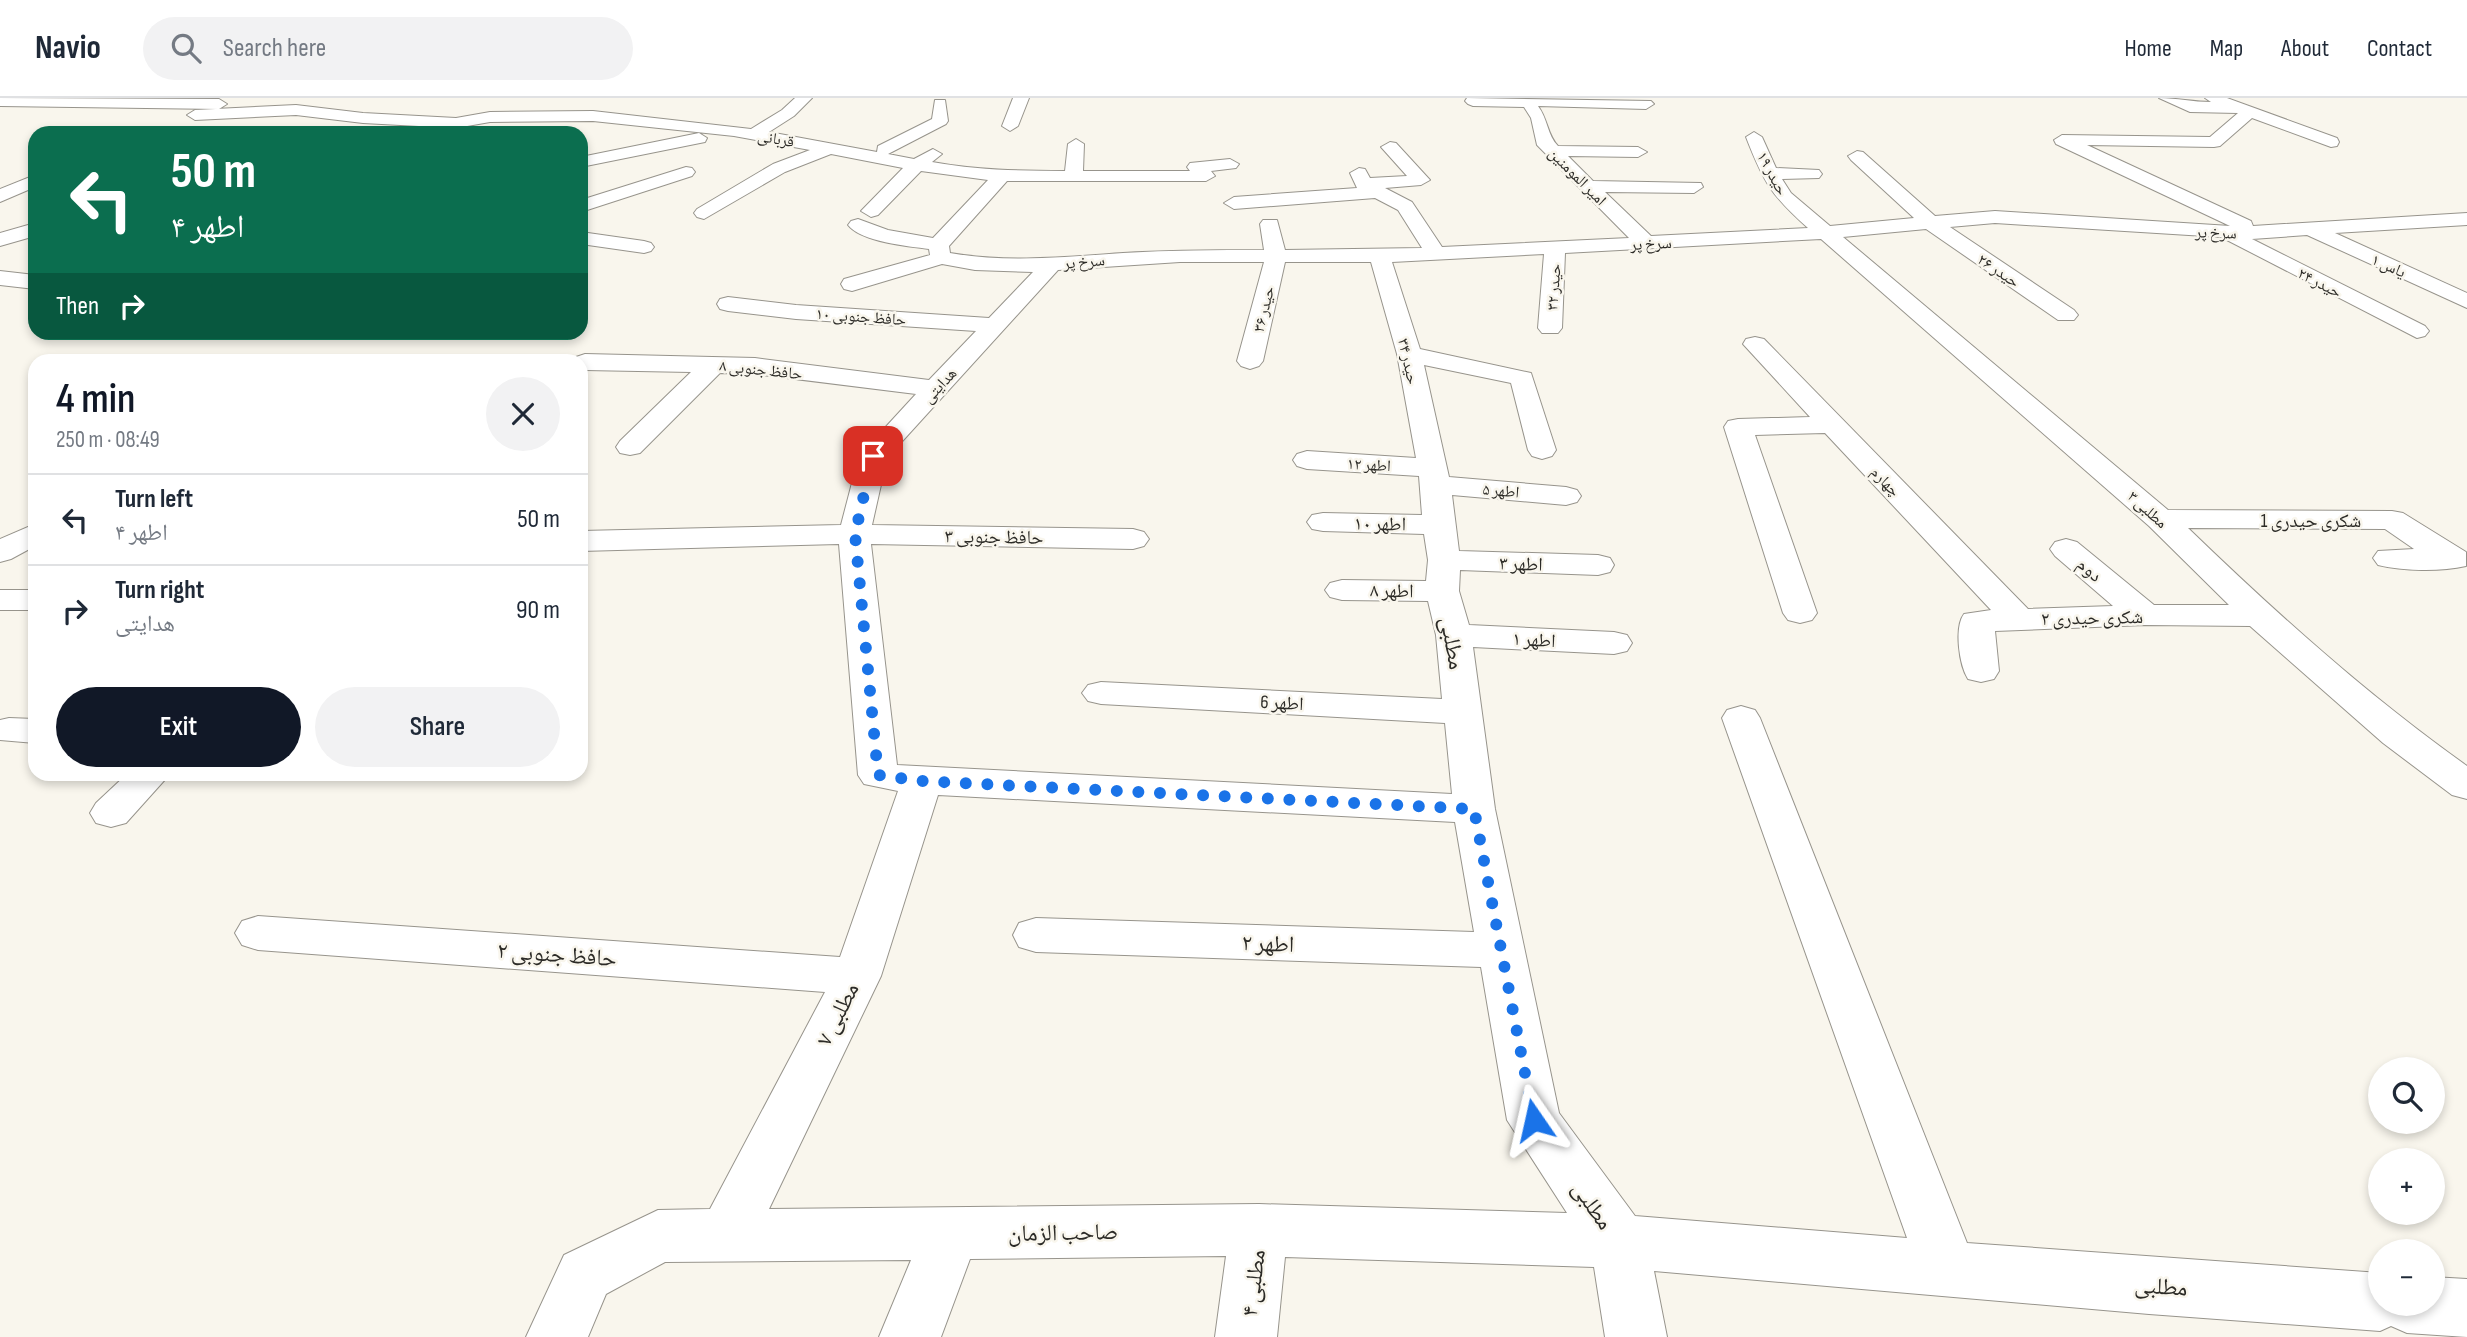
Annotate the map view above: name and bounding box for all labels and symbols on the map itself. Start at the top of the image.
street label: قربانی [756,127,796,152]
street label: امیر المومنین [1544,144,1610,210]
street label: حیدر ۱۹ [1752,149,1791,199]
street label: سرخ پر [2194,223,2237,244]
street label: سرخ پر [1629,234,1672,255]
street label: حیدر ۲۶ [1974,250,2023,292]
street label: یاس ۱ [2368,250,2408,282]
street label: سرخ پر [1062,251,1106,274]
street label: حیدر ۳۲ [1543,263,1566,311]
street label: حیدر ۲۴ [2294,264,2344,302]
street label: حیدر ۳۶ [1250,284,1279,334]
street label: حافظ جنوبی ۱۰ [815,305,907,330]
street label: حیدر ۳۴ [1393,336,1422,386]
street label: حافظ جنوبی ۸ [718,357,803,384]
street label: هدایتی [919,364,961,408]
pin [843,426,903,486]
street label: اطهر ۱۲ [1347,455,1391,476]
street label: چهارم [1866,463,1904,501]
street label: اطهر ۵ [1482,480,1520,503]
street label: مطلبی ۳ [2123,487,2171,533]
street label: شکری حیدری 1 [2261,510,2361,533]
street label: اطهر ۱۰ [1354,513,1406,536]
street label: حافظ جنوبی ۳ [944,525,1044,550]
street label: اطهر ۳ [1499,552,1543,577]
street label: دوم [2071,553,2107,588]
street label: اطهر ۸ [1370,580,1414,603]
street label: شکری حیدری ۲ [2041,606,2143,631]
street label: مطلبی [1434,615,1470,672]
street label: اطهر ۱ [1512,628,1556,653]
street label: اطهر 6 [1260,691,1304,716]
street label: اطهر ۲ [1241,929,1295,959]
street label: حافظ جنوبی ۲ [496,937,618,973]
street label: مطلبی ۷ [810,978,866,1051]
position arrow [1497,1083,1571,1157]
street label: مطلبی [1565,1176,1619,1235]
street label: صاحب الزمان [1008,1218,1118,1248]
street label: مطلبی ۴ [1236,1248,1272,1318]
street label: مطلبی [2133,1271,2188,1303]

